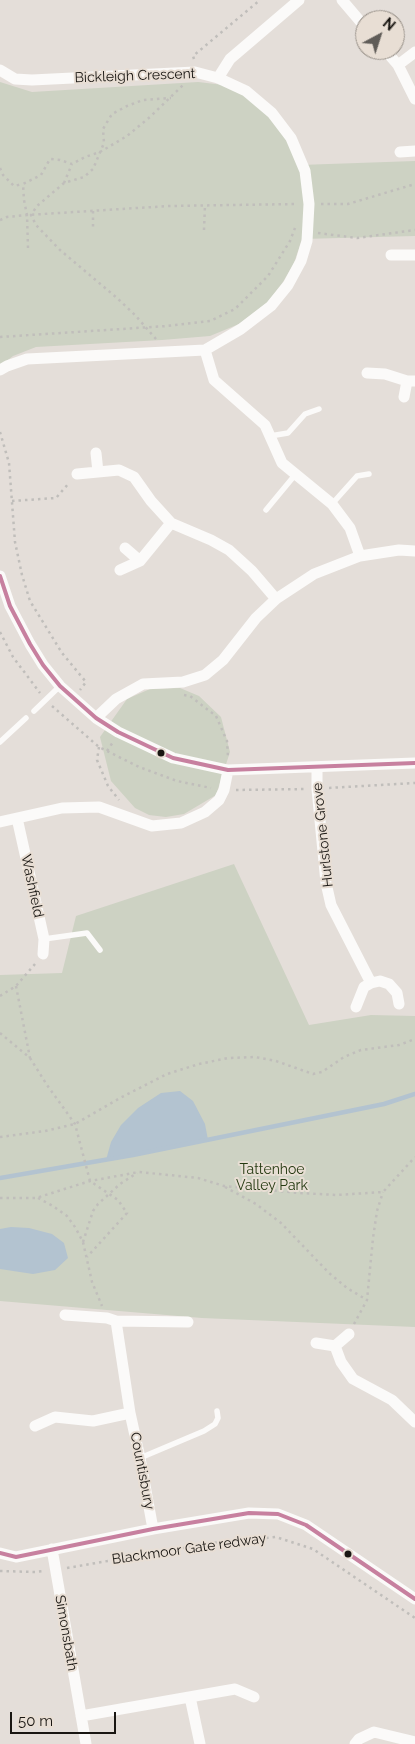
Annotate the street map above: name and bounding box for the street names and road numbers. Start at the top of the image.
street label: Bickleigh Crescent [74,65,196,87]
street label: Hurlstone Grove [309,782,337,888]
street label: Washfield [17,853,47,919]
street label: Countisbury [126,1431,158,1511]
street label: Blackmoor Gate redway [111,1530,267,1568]
street label: Simonsbath [51,1594,81,1672]

